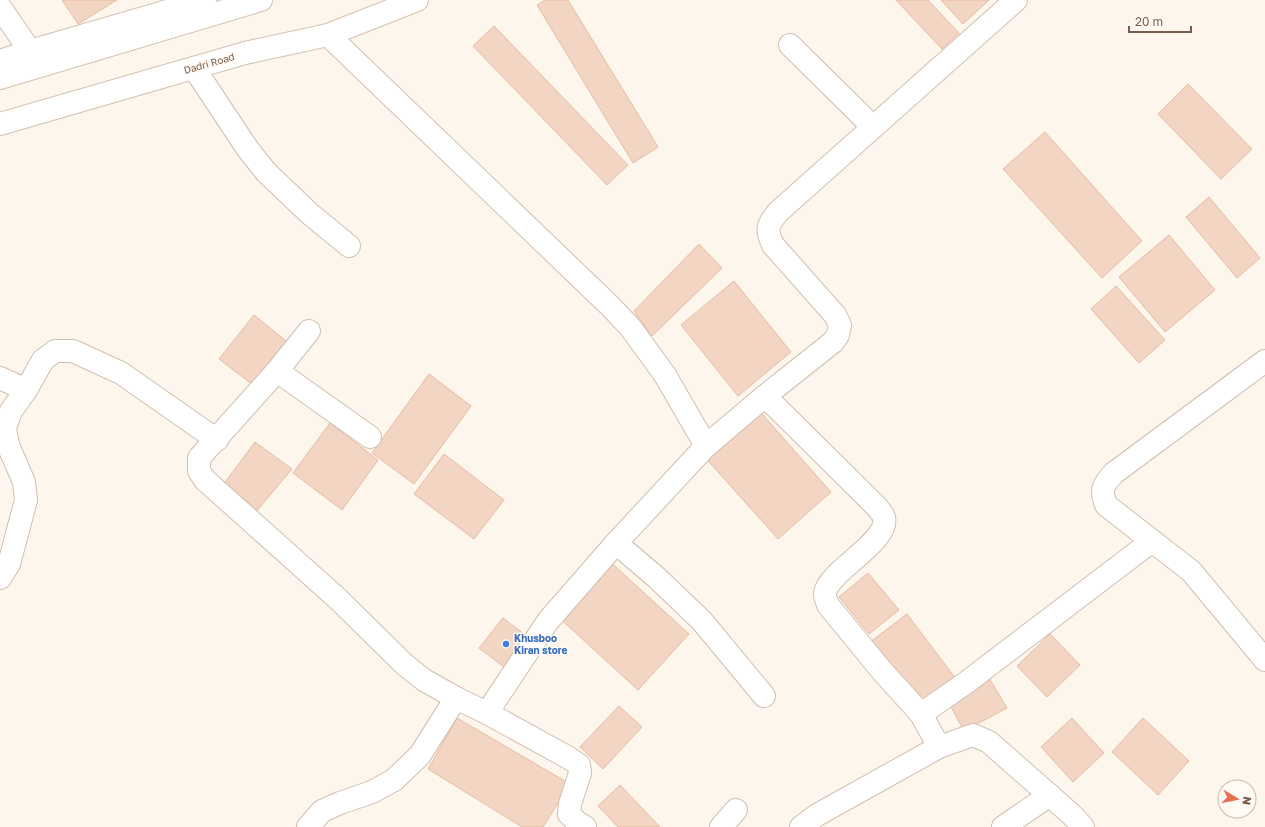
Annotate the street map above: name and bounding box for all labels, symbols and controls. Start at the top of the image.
scale bar [1129,8,1191,34]
text: 20 m [1135,14,1163,29]
street label: Dadri Road [182,50,236,76]
place label: Khusboo Kiran store [514,632,567,656]
marker: Khusboo Kiran store [501,639,511,649]
north arrow [1217,779,1257,819]
text: N [1240,796,1254,806]

